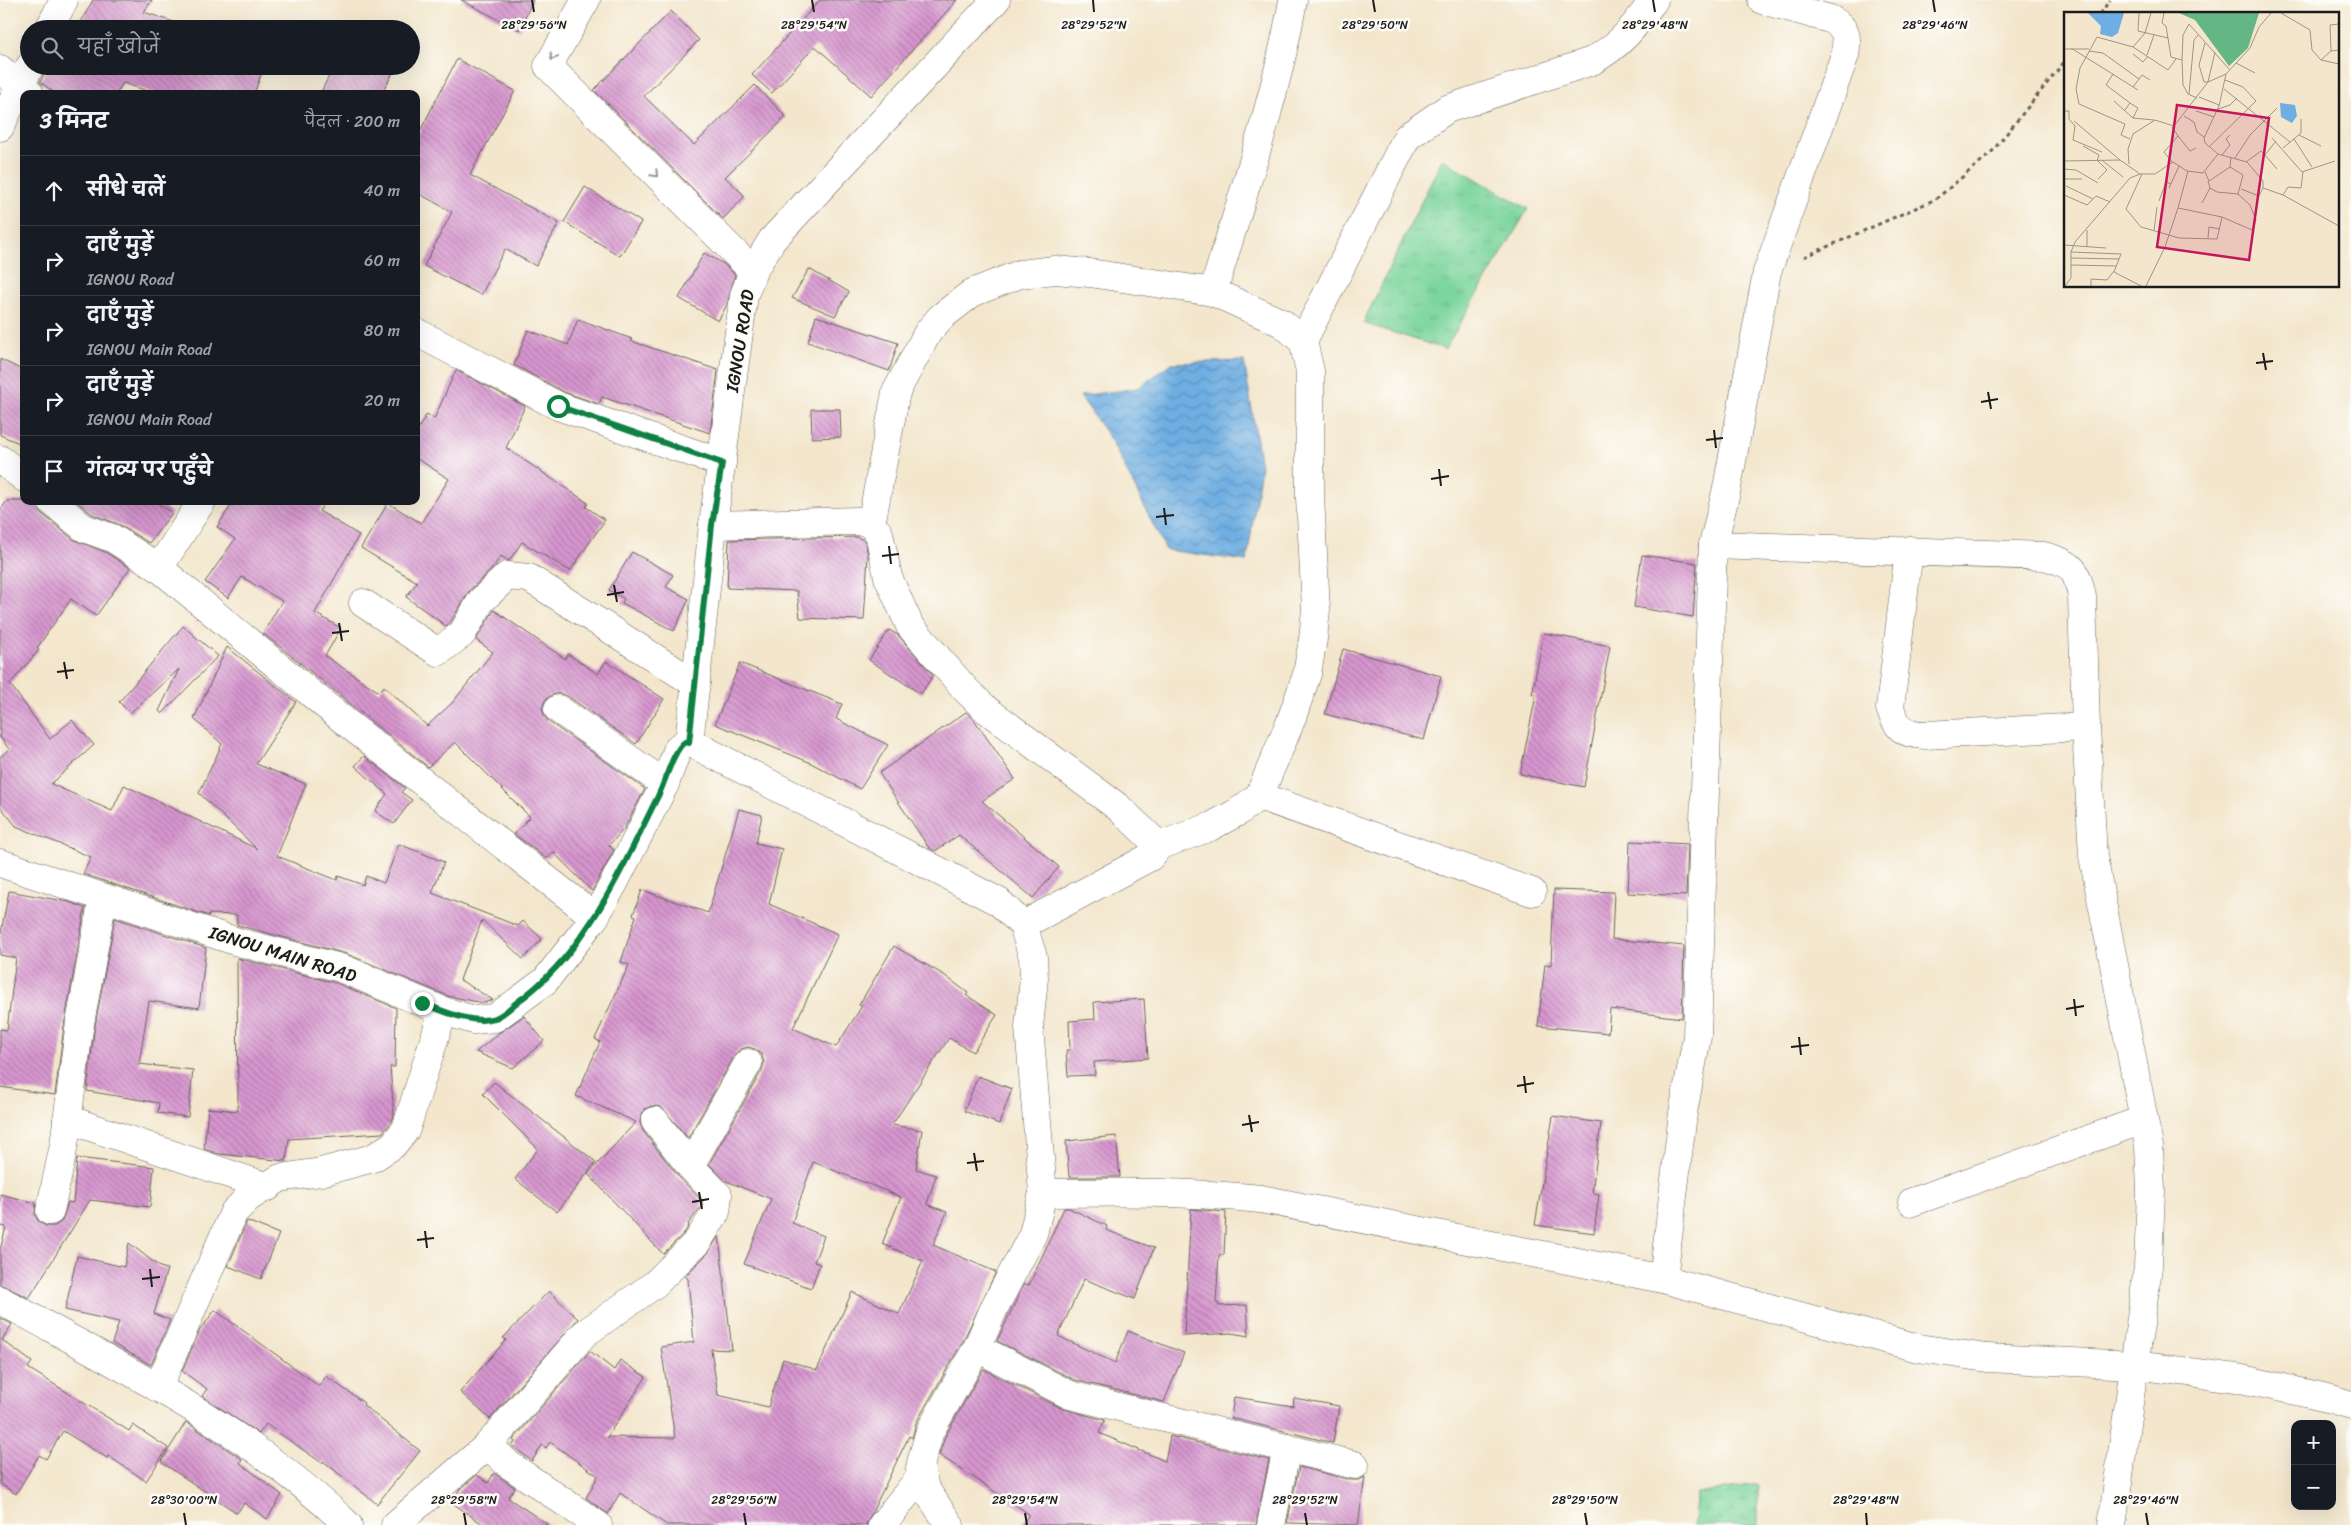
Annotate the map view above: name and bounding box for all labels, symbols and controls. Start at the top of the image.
inset map [2064,12,2338,288]
text: 28°29'56"N [501,14,567,36]
text: 28°29'54"N [781,14,848,36]
text: 28°29'52"N [1061,14,1127,36]
text: 28°29'50"N [1342,14,1409,36]
text: 28°29'48"N [1622,14,1689,36]
text: 28°29'46"N [1902,14,1969,36]
search box [20,20,420,75]
text: यहाँ खोजें [78,30,160,63]
icon: search [38,34,66,62]
one-way arrow [549,52,559,61]
text: 3 मिनट [40,102,108,140]
text: पैदल · 200 m [304,107,400,136]
one-way arrow [650,168,659,177]
text: सीधे चलें [87,173,165,206]
text: 40 m [363,176,400,205]
icon: ahead [40,177,68,205]
text: दाएँ मुड़ें [87,228,153,261]
text: 60 m [364,246,400,275]
icon: right [40,247,68,275]
text: IGNOU Road [87,265,173,294]
street label: IGNOU ROAD [716,287,764,396]
text: दाएँ मुड़ें [87,298,153,331]
text: 80 m [364,316,400,345]
icon: right [40,317,68,345]
text: IGNOU Main Road [87,335,211,364]
text: दाएँ मुड़ें [87,368,153,401]
text: 20 m [364,386,400,415]
icon: right [40,387,68,415]
route start [547,395,570,418]
text: IGNOU Main Road [87,405,211,434]
text: गंतव्य पर पहुँचे [87,453,212,486]
icon: arrive [40,457,68,485]
street label: IGNOU MAIN ROAD [204,916,361,992]
route end [411,992,434,1015]
map controls [2291,1420,2336,1510]
button: + [2291,1420,2336,1465]
button: − [2291,1465,2336,1510]
text: 28°30'00"N [151,1489,218,1511]
text: 28°29'58"N [431,1489,498,1511]
text: 28°29'56"N [711,1489,777,1511]
text: 28°29'54"N [992,1489,1059,1511]
text: 28°29'52"N [1272,1489,1338,1511]
text: 28°29'50"N [1552,1489,1619,1511]
text: 28°29'48"N [1833,1489,1900,1511]
text: 28°29'46"N [2113,1489,2180,1511]

